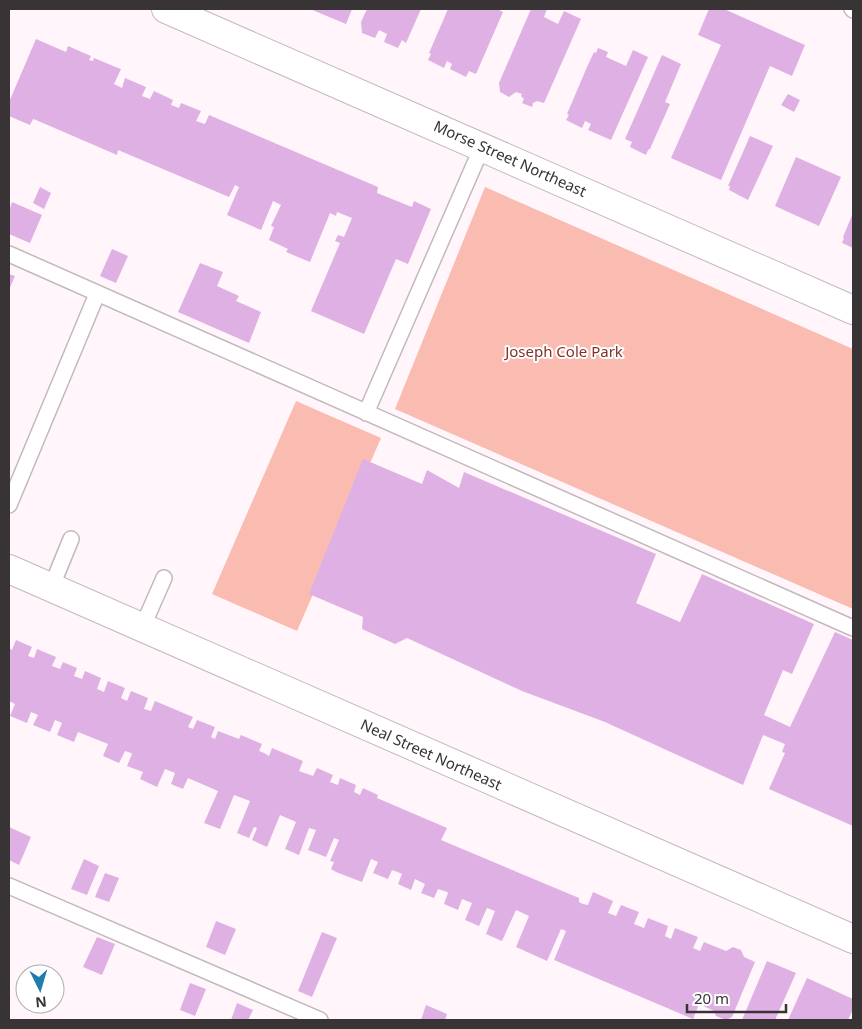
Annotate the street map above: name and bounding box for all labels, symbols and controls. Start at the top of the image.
street label: Morse Street Northeast [431,115,590,201]
park label: Joseph Cole Park [503,341,623,361]
street label: Neal Street Northeast [358,714,506,795]
north arrow [15,964,65,1014]
scale bar [687,982,786,1014]
text: 20 m [694,988,729,1008]
text: N [35,992,48,1012]

